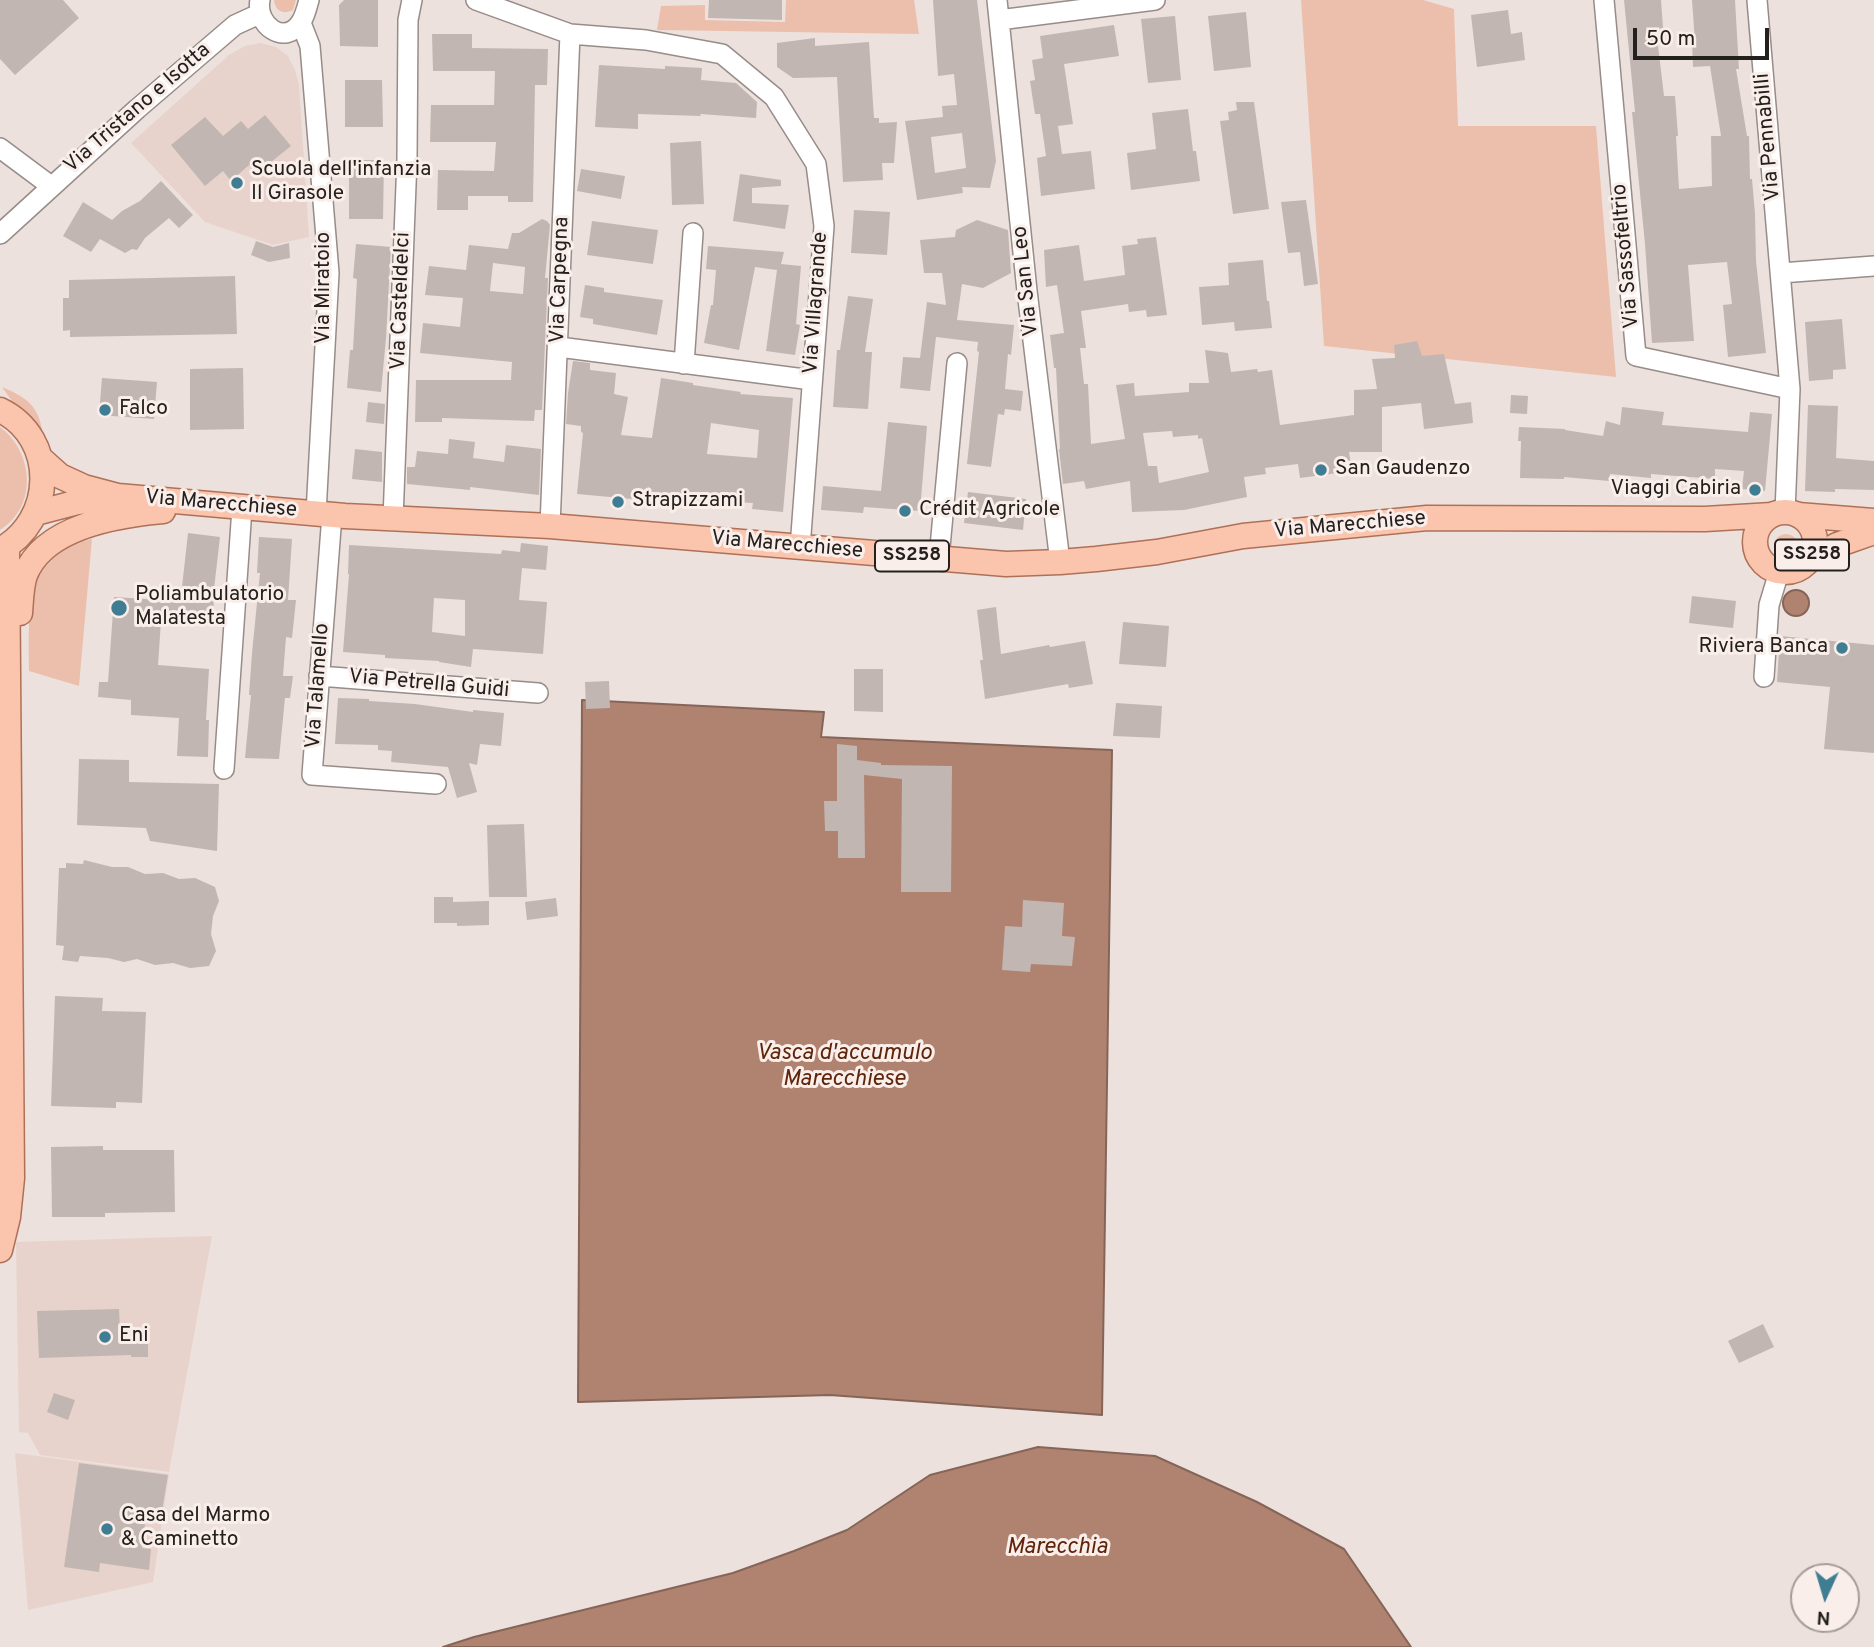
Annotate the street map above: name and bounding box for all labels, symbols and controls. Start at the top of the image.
scale bar [1636,14,1772,58]
text: 50 m [1646,26,1695,53]
street label: Via Tristano e Isotta [60,39,216,179]
street label: Via Pennabilli [1751,72,1787,202]
place label: Scuola dell'infanzia Il Girasole [251,158,431,208]
marker: Scuola dell'infanzia Il Girasole [229,175,245,191]
street label: Via Sassofeltrio [1608,183,1646,329]
street label: Via Carpegna [546,216,576,344]
street label: Via San Leo [1009,225,1045,337]
street label: Via Casteldelci [387,231,417,371]
street label: Via Villagrande [799,231,835,375]
street label: Via Miratoio [312,232,338,344]
place label: Falco [119,397,168,423]
marker: Falco [97,402,113,418]
place label: San Gaudenzo [1335,457,1470,483]
marker: San Gaudenzo [1313,462,1329,478]
place label: Viaggi Cabiria [1611,477,1741,503]
marker: Viaggi Cabiria [1747,482,1763,498]
street label: Via Marecchiese [144,486,298,524]
place label: Strapizzami [632,489,743,515]
marker: Strapizzami [610,494,626,510]
place label: Crédit Agricole [919,498,1060,524]
marker: Crédit Agricole [897,503,913,519]
street label: Via Marecchiese [1273,507,1427,545]
street label: Via Marecchiese [710,527,864,565]
road number: SS258 [875,540,949,572]
road number: SS258 [1775,540,1849,570]
place label: Poliambulatorio Malatesta [135,583,284,633]
marker: Poliambulatorio Malatesta [109,598,129,618]
street label: Via Talamello [302,622,336,750]
place label: Riviera Banca [1699,635,1828,661]
marker: Riviera Banca [1834,640,1850,656]
street label: Via Petrella Guidi [348,665,510,705]
water label: Vasca d'accumulo Marecchiese [756,1040,932,1094]
place label: Eni [119,1324,149,1350]
marker: Eni [97,1329,113,1345]
place label: Casa del Marmo & Caminetto [121,1504,270,1554]
marker: Casa del Marmo & Caminetto [99,1521,115,1537]
water label: Marecchia [1006,1534,1108,1562]
north arrow [1790,1563,1860,1633]
text: N [1816,1605,1831,1629]

